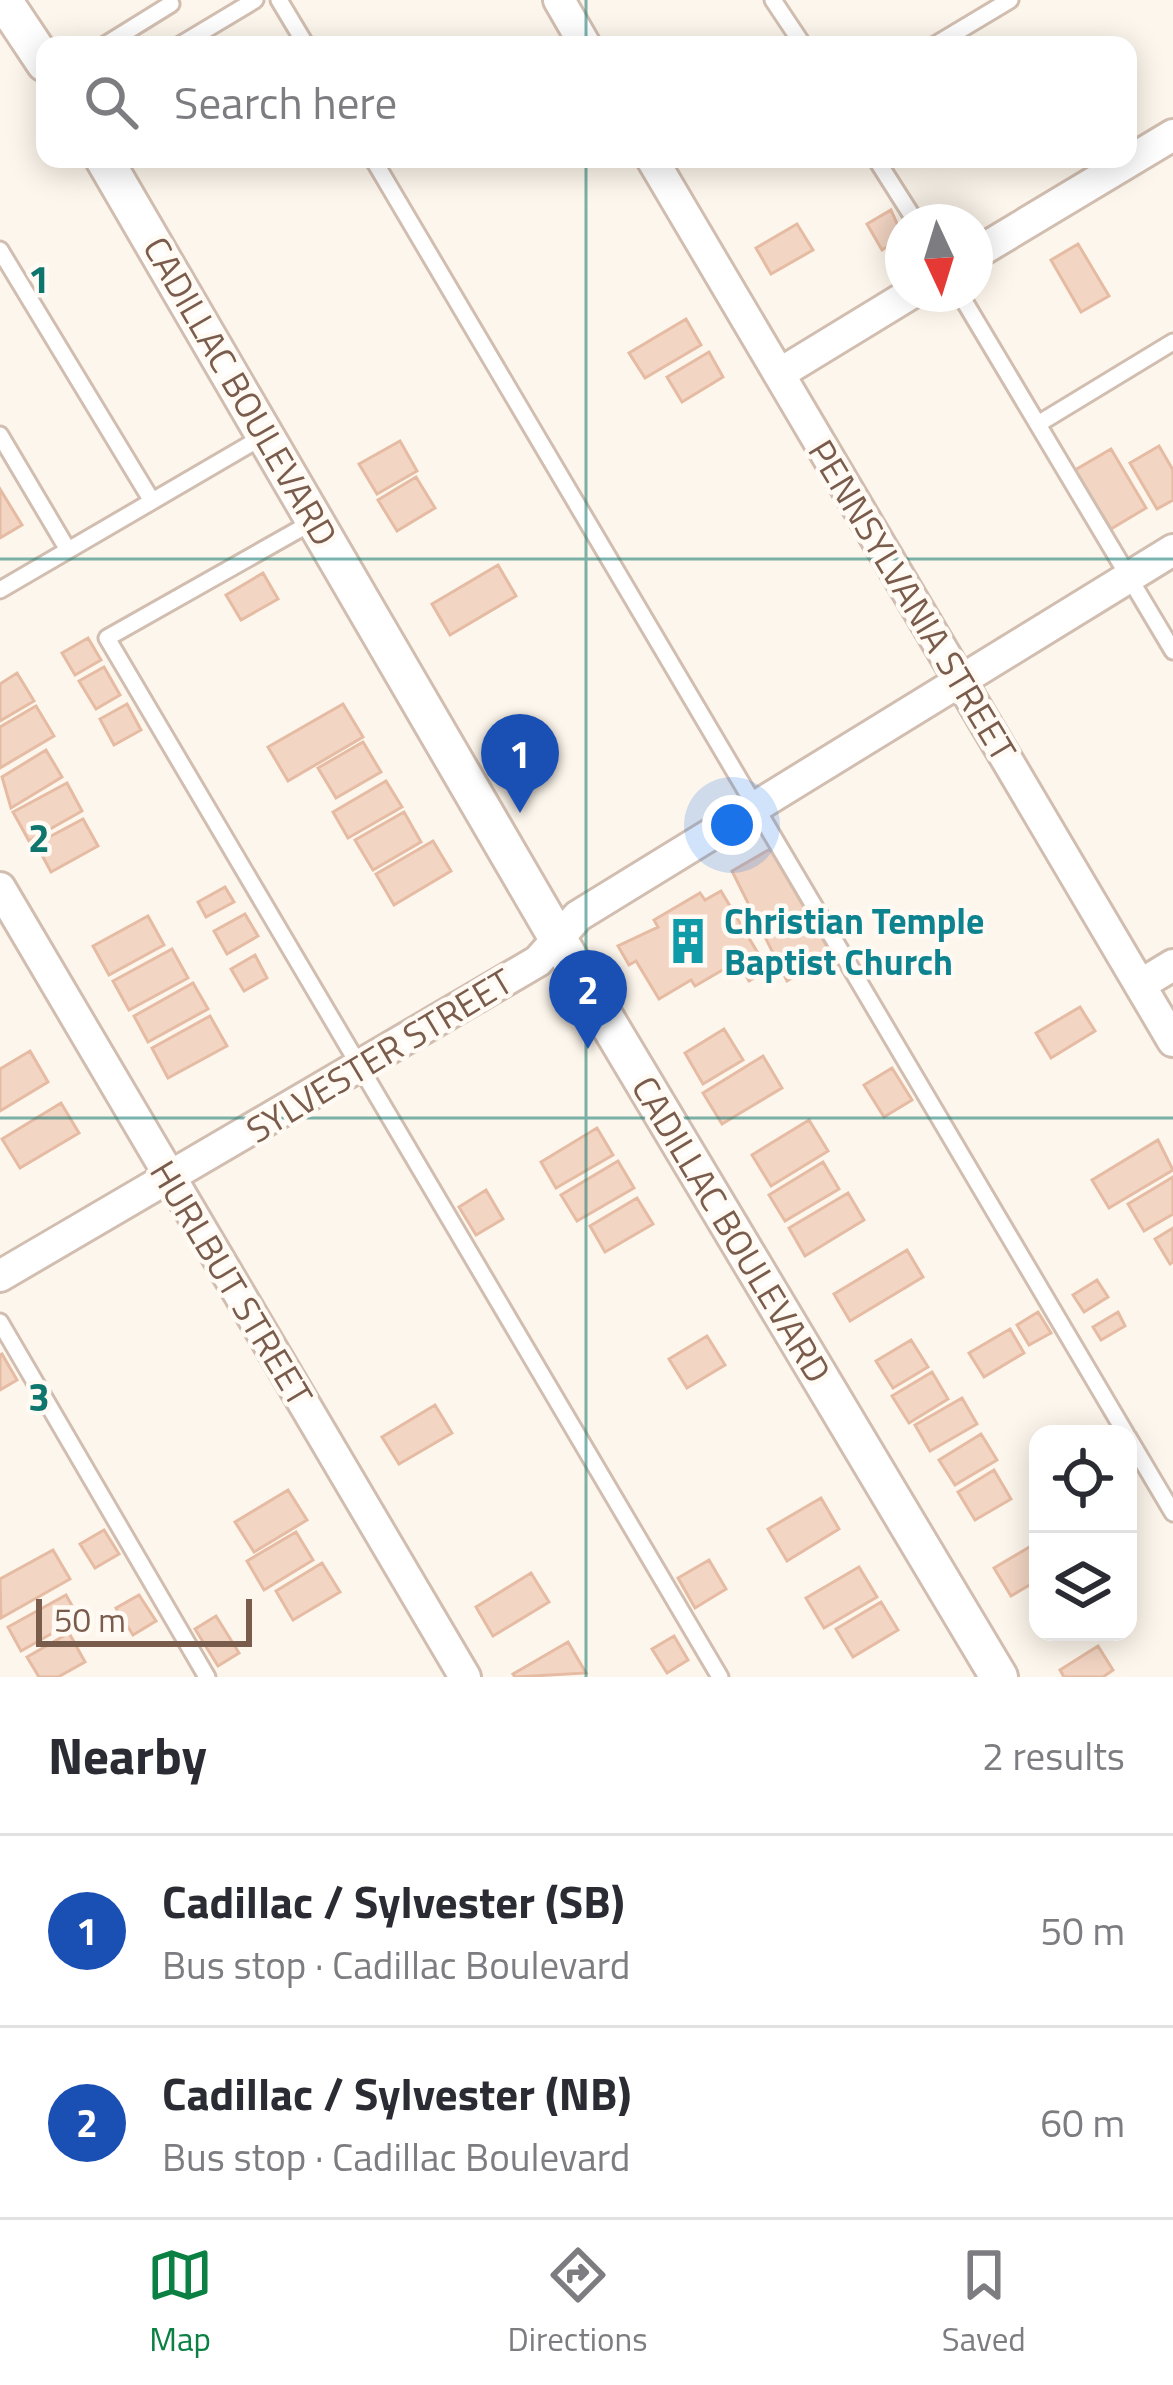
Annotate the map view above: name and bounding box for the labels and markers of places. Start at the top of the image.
pin: 1 [481,714,559,813]
place label: Christian Temple Baptist Church [724,893,984,989]
building icon: Christian Temple Baptist Church [663,916,713,966]
pin: 2 [549,950,627,1049]

